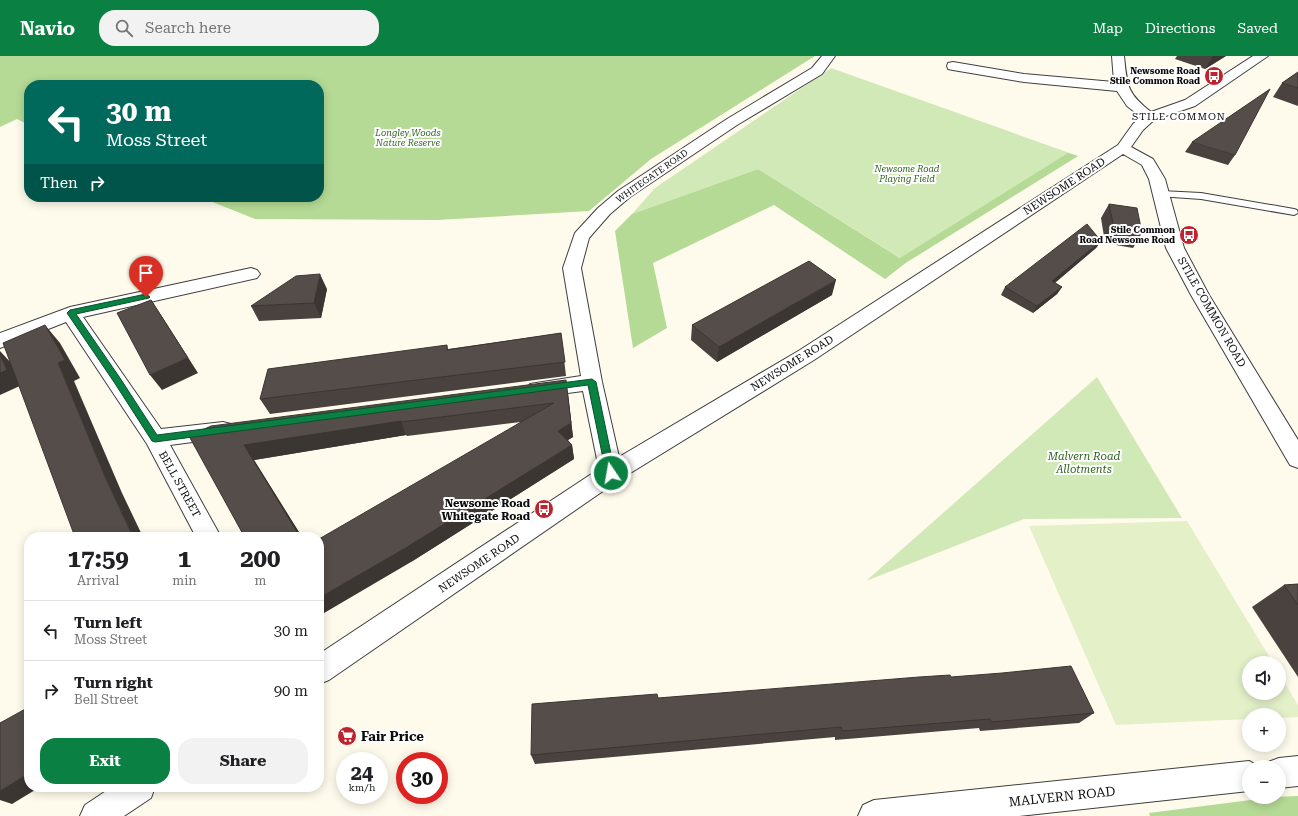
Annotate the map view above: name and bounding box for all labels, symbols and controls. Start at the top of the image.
search box [99,10,379,46]
text: Navio [20,17,75,40]
icon: search [113,17,135,39]
text: Search here [145,19,231,37]
text: Map [1093,20,1123,36]
text: Directions [1145,20,1215,36]
text: Saved [1237,20,1278,36]
bus stop icon: Newsome Road Stile Common Road [1203,65,1225,87]
place label: Newsome Road Stile Common Road [1110,66,1200,86]
text: 30 m [106,95,171,128]
icon: left [40,96,92,148]
district label: STILE COMMON [1132,111,1226,122]
park label: Longley Woods Nature Reserve [374,128,441,148]
text: Moss Street [106,129,207,150]
street label: WHITEGATE ROAD [614,147,690,205]
street label: NEWSOME ROAD [1021,155,1108,218]
park label: Newsome Road Playing Field [874,164,940,184]
icon: right [86,172,108,194]
text: Then [40,174,78,192]
bus stop icon: Stile Common Road Newsome Road [1178,224,1200,246]
place label: Stile Common Road Newsome Road [1079,225,1175,245]
street label: STILE COMMON ROAD [1175,255,1248,370]
pin [129,256,163,297]
icon: arrive [135,262,157,284]
street label: NEWSOME ROAD [749,333,836,394]
street label: BELL STREET [156,449,203,520]
park label: Malvern Road Allotments [1047,450,1120,476]
position arrow [590,452,632,494]
place label: Newsome Road Whitegate Road [441,497,531,523]
bus stop icon: Newsome Road Whitegate Road [533,498,555,520]
street label: NEWSOME ROAD [436,531,522,595]
text: 17:59 [68,545,129,573]
text: 1 [178,545,191,573]
text: 200 [240,545,281,573]
text: Arrival [77,573,119,588]
text: min [172,573,197,588]
text: m [254,573,266,588]
text: Turn left [74,614,142,632]
icon: left [40,620,62,642]
text: 30 m [274,622,308,640]
text: Moss Street [74,632,147,647]
map controls [1242,656,1286,804]
button: sound [1242,656,1286,700]
text: Turn right [74,674,153,692]
icon: right [40,680,62,702]
text: 90 m [274,682,308,700]
text: Bell Street [74,692,138,707]
button: + [1242,708,1286,752]
supermarket icon: Fair Price [336,725,358,747]
place label: Fair Price [361,729,424,744]
button: Exit [40,738,170,784]
button: Share [178,738,308,784]
speed limit sign: 30 [396,752,448,804]
button: − [1242,760,1286,804]
text: 24 [351,761,373,785]
text: km/h [349,782,375,793]
street label: MALVERN ROAD [1008,783,1116,810]

